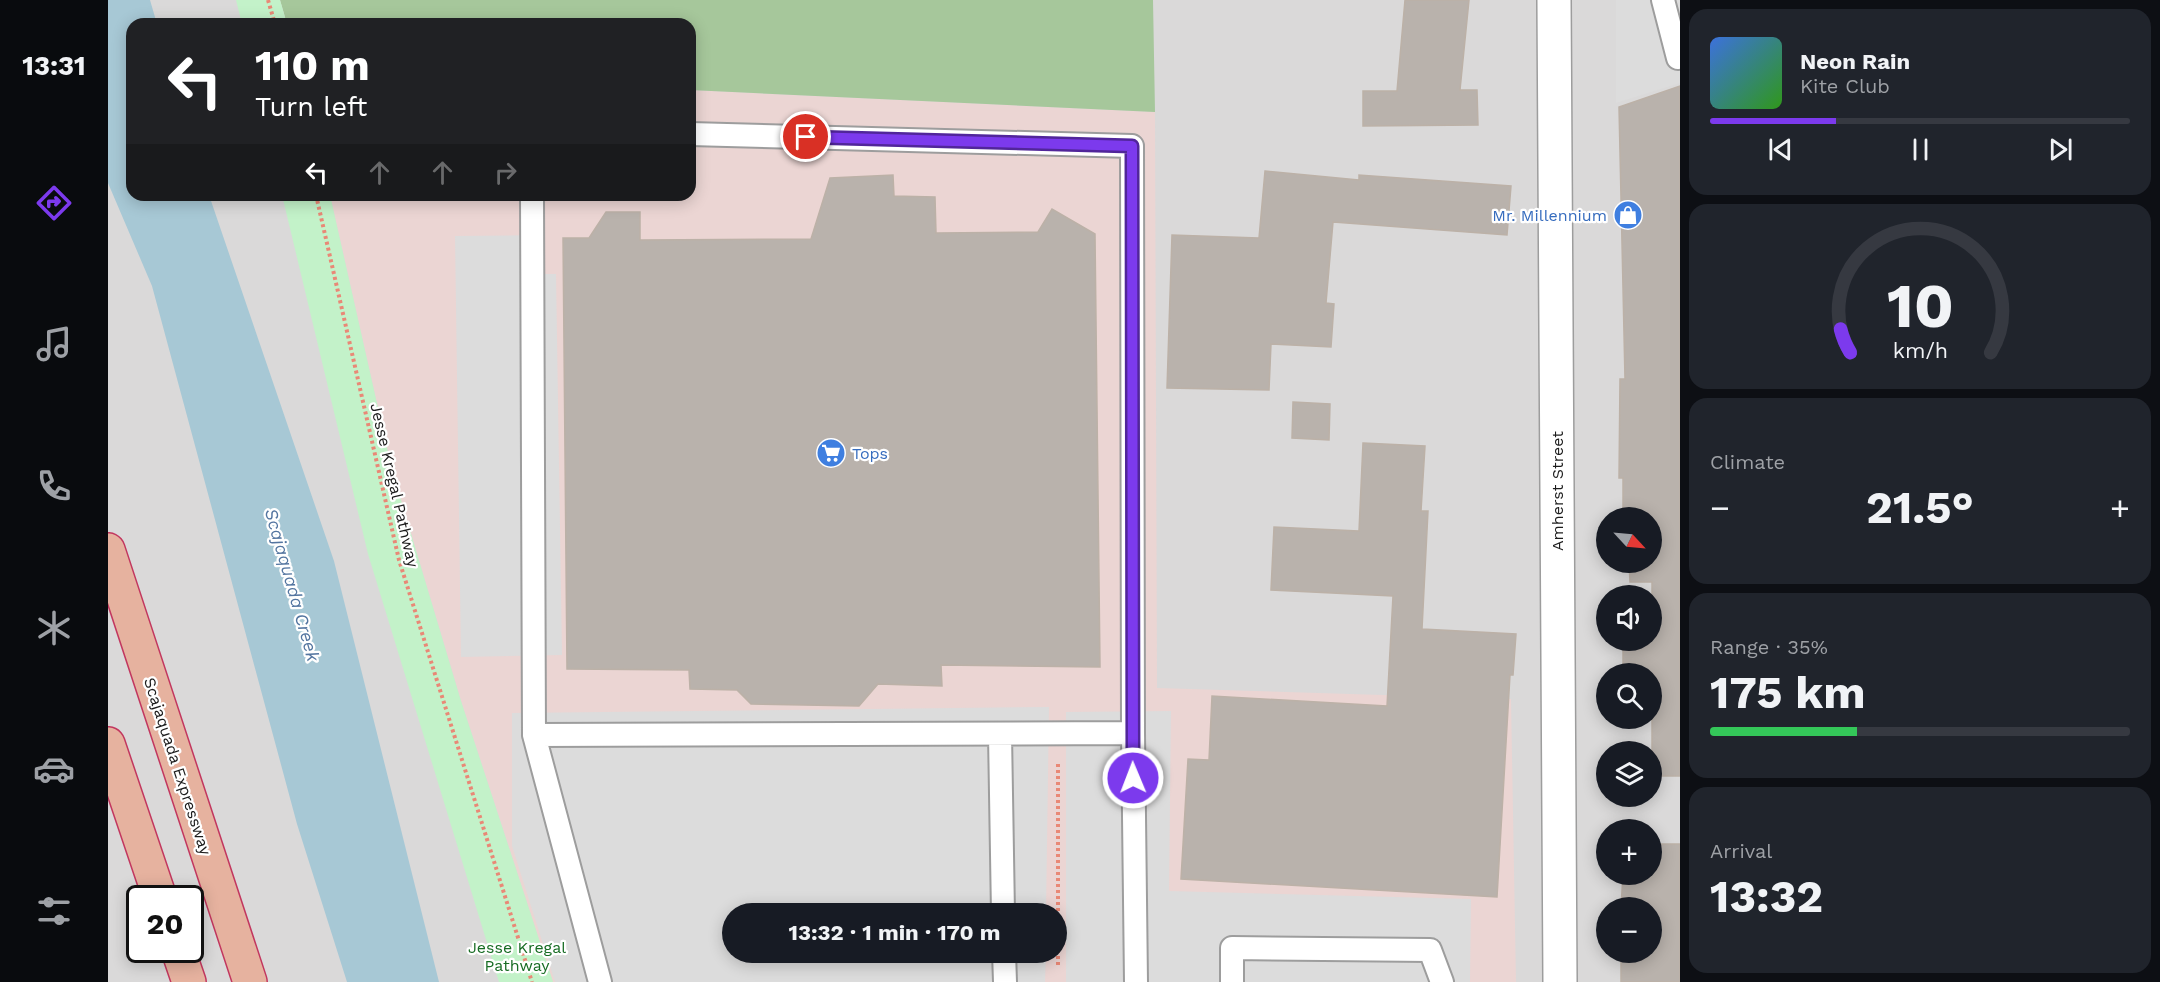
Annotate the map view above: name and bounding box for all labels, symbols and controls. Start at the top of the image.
text: 110 m [255,41,370,90]
icon: left [156,42,234,120]
text: Neon Rain [1800,49,1910,74]
text: 13:31 [22,50,86,82]
text: Kite Club [1800,74,1890,98]
text: Turn left [255,91,367,123]
pin [780,111,831,162]
icon: arrive [789,120,822,153]
icon: previous [1764,133,1797,166]
icon: pause [1904,133,1937,166]
icon: next [2044,133,2077,166]
icon: left [300,156,333,189]
icon: ahead [363,156,396,189]
icon: ahead [426,156,459,189]
icon: right [489,156,522,189]
icon: directions [33,182,75,224]
shop icon: Mr. Millennium [1612,199,1644,231]
place label: Mr. Millennium [1492,206,1607,225]
text: 10 [1886,270,1954,343]
icon: music [33,323,75,365]
text: km/h [1892,339,1948,364]
street label: Jesse Kregal Pathway [366,401,423,570]
street label: Amherst Street [1548,431,1567,551]
supermarket icon: Tops [815,437,847,469]
place label: Tops [852,444,888,463]
text: Climate [1710,450,1785,474]
icon: phone [33,465,75,507]
text: 21.5° [1866,481,1974,534]
text: − [1710,488,1730,527]
text: + [2110,488,2130,527]
water label: Scajaquada Creek [261,506,325,665]
north arrow [1596,507,1662,573]
map controls [1596,507,1662,963]
button: sound [1596,585,1662,651]
icon: climate [33,607,75,649]
text: Range · 35% [1710,635,1828,659]
button: search [1596,663,1662,729]
text: 175 km [1710,666,1866,719]
street label: Scajaquada Expressway [140,675,215,858]
button: layers [1596,741,1662,807]
position arrow [1101,746,1165,810]
icon: car [33,748,75,790]
button: + [1596,819,1662,885]
text: Arrival [1710,839,1772,863]
text: 13:32 [1710,870,1823,923]
speed limit sign: 20 [126,885,204,963]
icon: filters [33,890,75,932]
button: − [1596,897,1662,963]
text: 13:32 · 1 min · 170 m [788,920,1001,945]
park label: Jesse Kregal Pathway [468,938,566,975]

